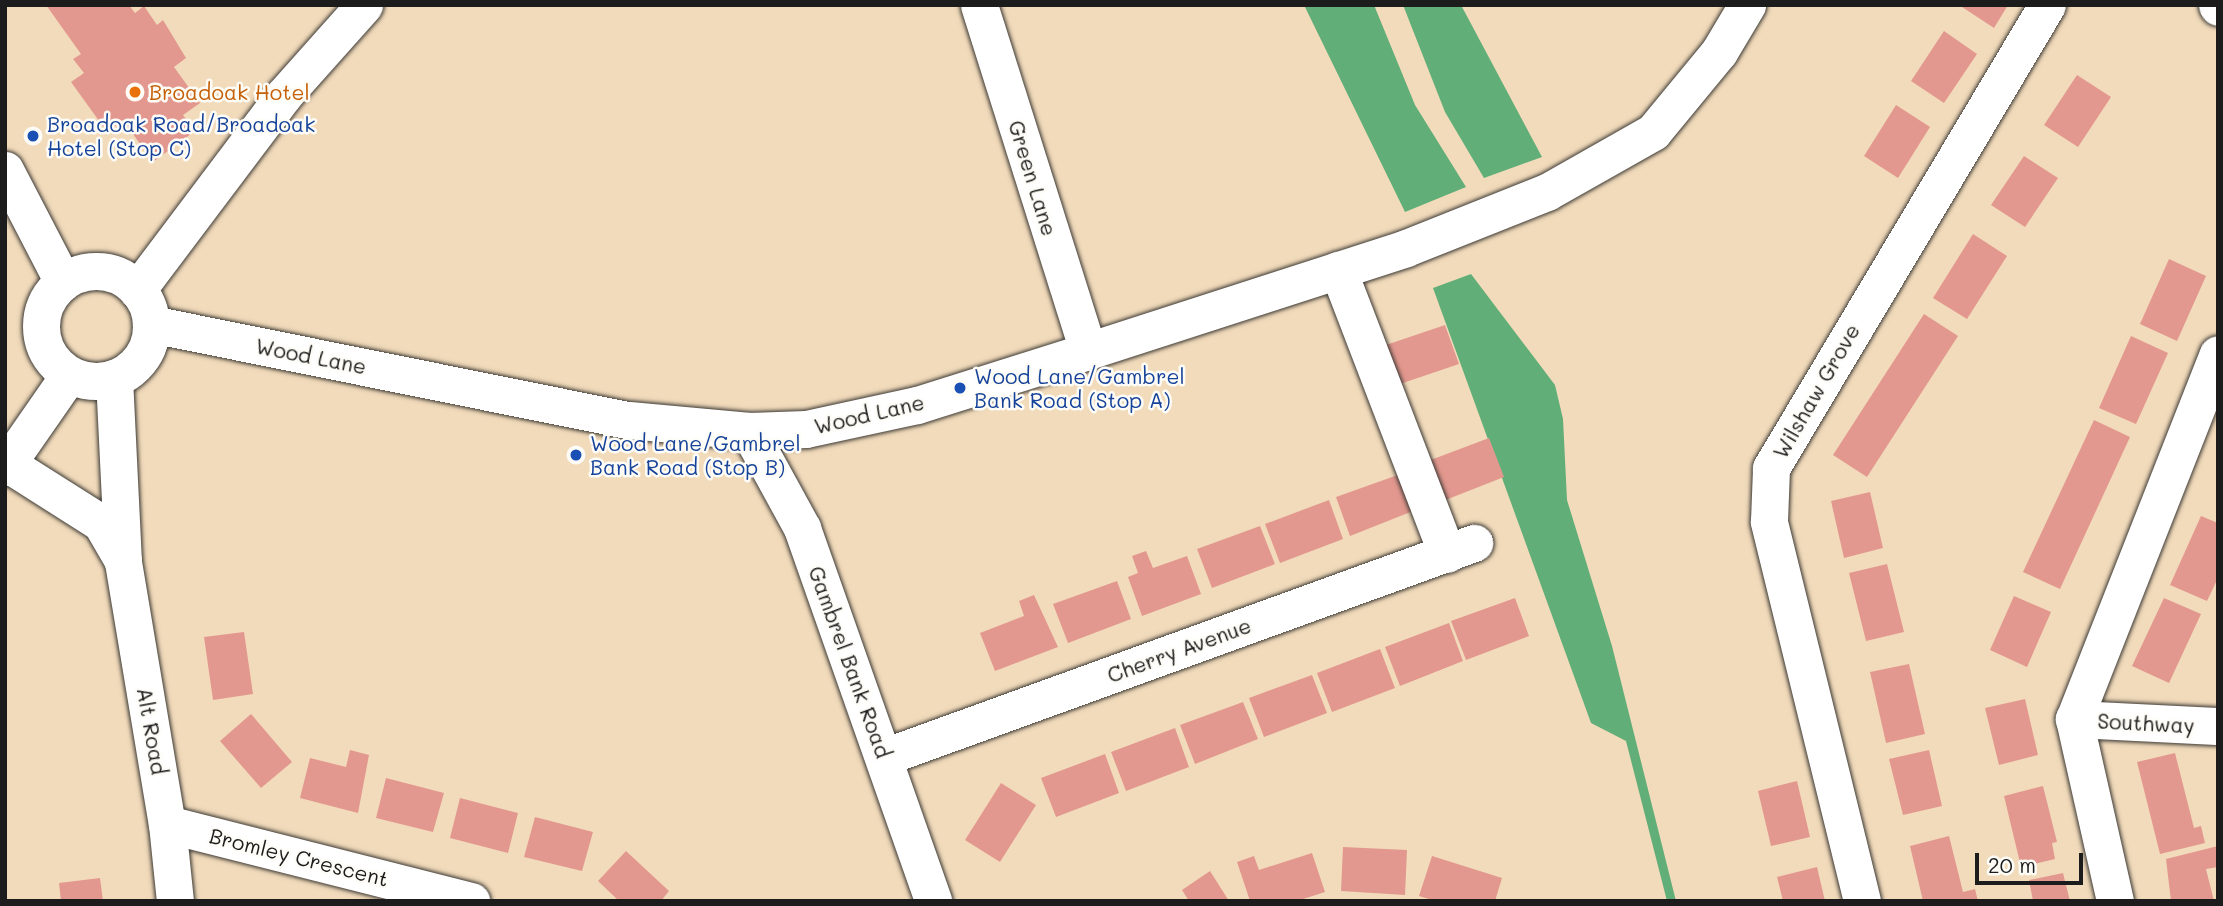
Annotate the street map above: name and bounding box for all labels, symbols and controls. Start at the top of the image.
place label: Broadoak Hotel [149,79,310,105]
marker: Broadoak Hotel [127,84,143,100]
place label: Broadoak Road/Broadoak Hotel (Stop C) [47,111,315,161]
street label: Green Lane [1004,117,1062,239]
marker: Broadoak Road/Broadoak Hotel (Stop C) [25,128,41,144]
street label: Wilshaw Grove [1767,319,1865,463]
street label: Wood Lane [254,333,368,379]
place label: Wood Lane/Gambrel Bank Road (Stop A) [974,363,1185,413]
marker: Wood Lane/Gambrel Bank Road (Stop A) [952,380,968,396]
street label: Wood Lane [812,389,926,439]
place label: Wood Lane/Gambrel Bank Road (Stop B) [590,430,801,480]
marker: Wood Lane/Gambrel Bank Road (Stop B) [568,447,584,463]
street label: Gambrel Bank Road [804,563,896,761]
street label: Cherry Avenue [1104,612,1254,688]
street label: Alt Road [132,685,172,777]
street label: Southway [2097,708,2195,738]
street label: Bromley Crescent [207,823,391,891]
scale bar [1978,839,2086,883]
text: 20 m [1988,851,2036,878]

